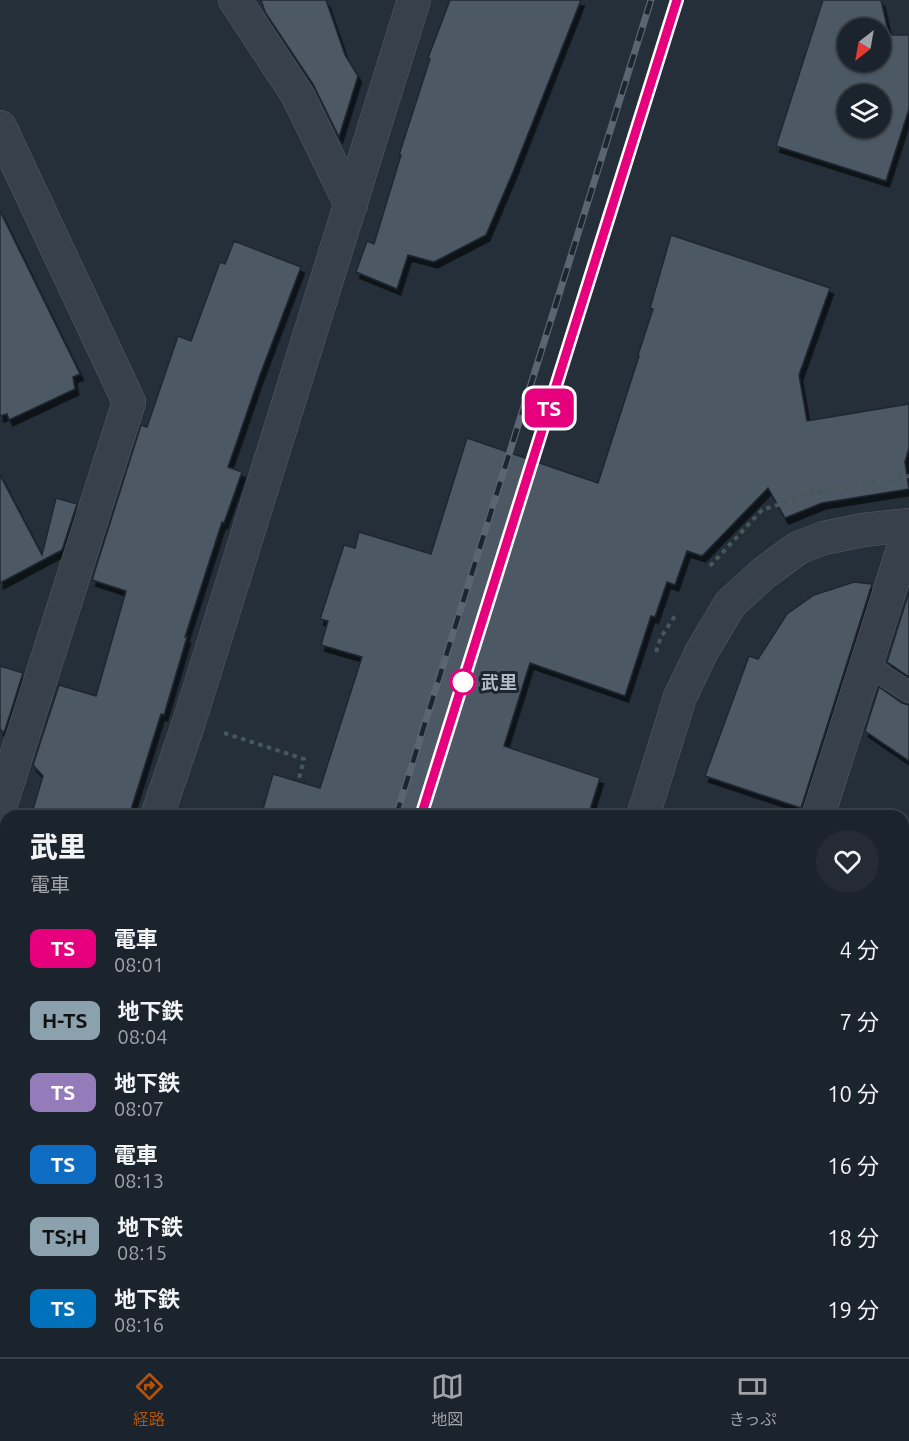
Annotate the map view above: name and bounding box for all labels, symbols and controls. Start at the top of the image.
north arrow [837,18,891,72]
map controls [837,18,891,138]
button: layers [837,84,891,138]
line badge: TS [522,388,576,428]
text: TS [537,396,561,420]
marker: 武里 [450,669,476,695]
place label: 武里 [481,672,517,692]
button: heart [816,830,879,893]
text: 武里 [30,831,86,862]
text: 電車 [30,873,70,896]
text: 電車 [114,926,158,951]
text: TS [51,936,75,960]
text: 4 分 [840,937,879,962]
text: 08:01 [114,953,164,976]
text: 地下鉄 [118,998,184,1023]
text: H-TS [42,1008,88,1032]
text: 7 分 [840,1009,879,1034]
text: 08:04 [118,1025,168,1048]
text: 地下鉄 [114,1070,180,1095]
text: TS [51,1080,75,1104]
text: 10 分 [827,1081,879,1106]
text: 08:07 [114,1097,164,1120]
text: 電車 [114,1142,158,1167]
text: TS [51,1152,75,1176]
text: 16 分 [827,1153,879,1178]
text: 08:13 [114,1169,164,1192]
text: 地下鉄 [117,1214,183,1239]
text: TS;H [42,1224,87,1248]
text: 18 分 [827,1225,879,1250]
text: 08:15 [117,1241,167,1264]
text: 地下鉄 [114,1286,180,1311]
text: TS [51,1296,75,1320]
text: 19 分 [827,1297,879,1322]
text: 08:16 [114,1313,164,1336]
tab: 経路 [133,1370,166,1430]
tab: 地図 [431,1370,464,1430]
tab: きっぷ [729,1370,776,1430]

